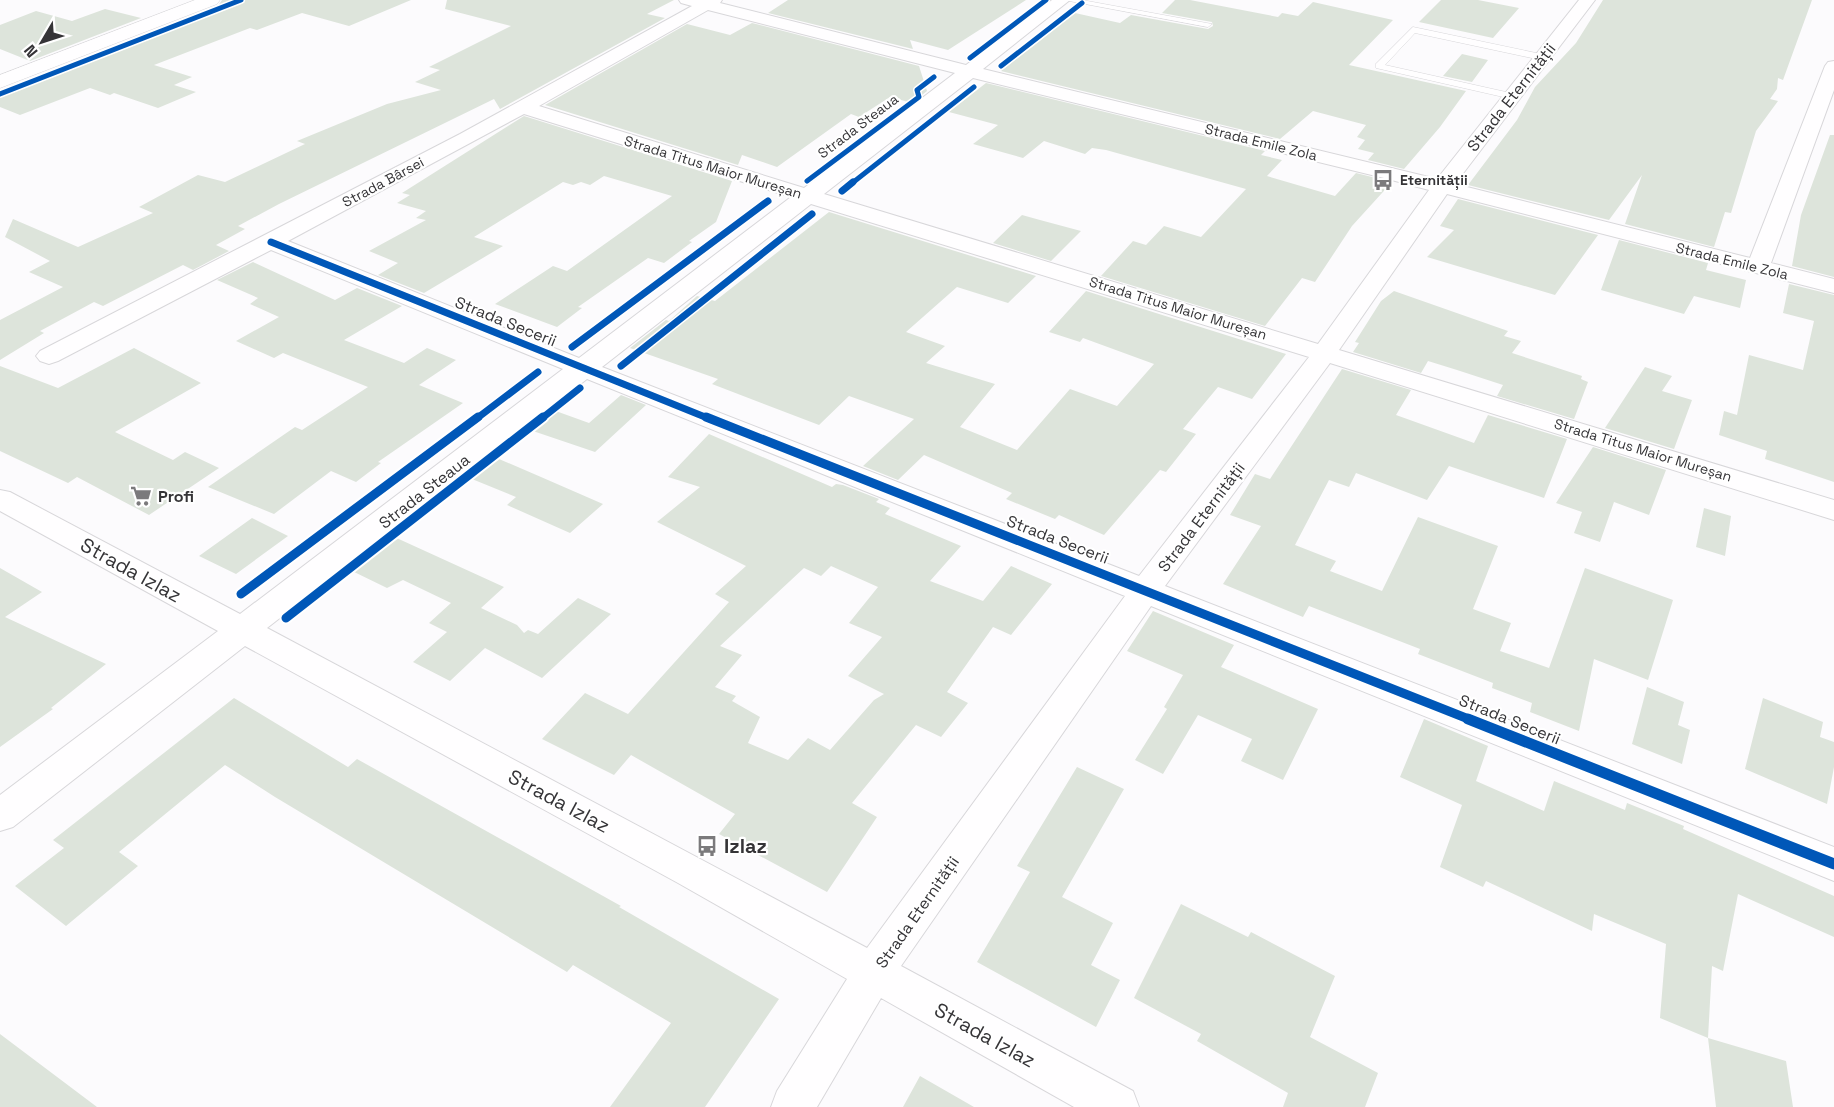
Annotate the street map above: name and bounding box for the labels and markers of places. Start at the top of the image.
bus stop icon: Eternității [1371,168,1395,192]
place label: Eternității [1400,171,1468,190]
supermarket icon: Profi [129,484,153,508]
place label: Profi [158,486,194,507]
place label: Izlaz [724,833,767,859]
bus stop icon: Izlaz [695,834,719,858]

